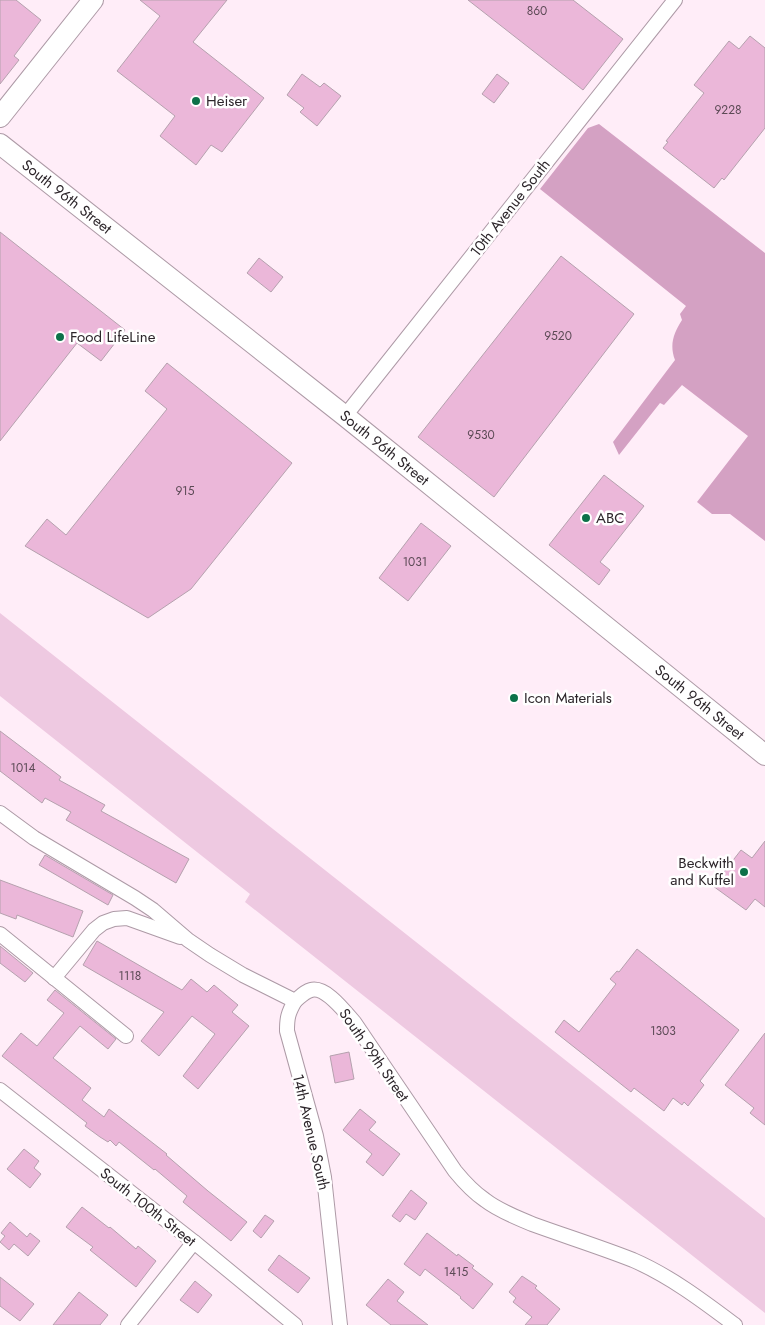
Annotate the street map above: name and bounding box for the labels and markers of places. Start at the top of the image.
place label: Heiser [206,90,248,112]
marker: Heiser [190,95,202,107]
place label: Food LifeLine [70,326,156,348]
marker: Food LifeLine [54,331,66,343]
place label: ABC [596,507,625,529]
marker: ABC [580,512,592,524]
place label: Icon Materials [524,687,612,709]
marker: Icon Materials [508,692,520,704]
place label: Beckwith and Kuffel [670,852,734,891]
marker: Beckwith and Kuffel [738,866,750,878]

